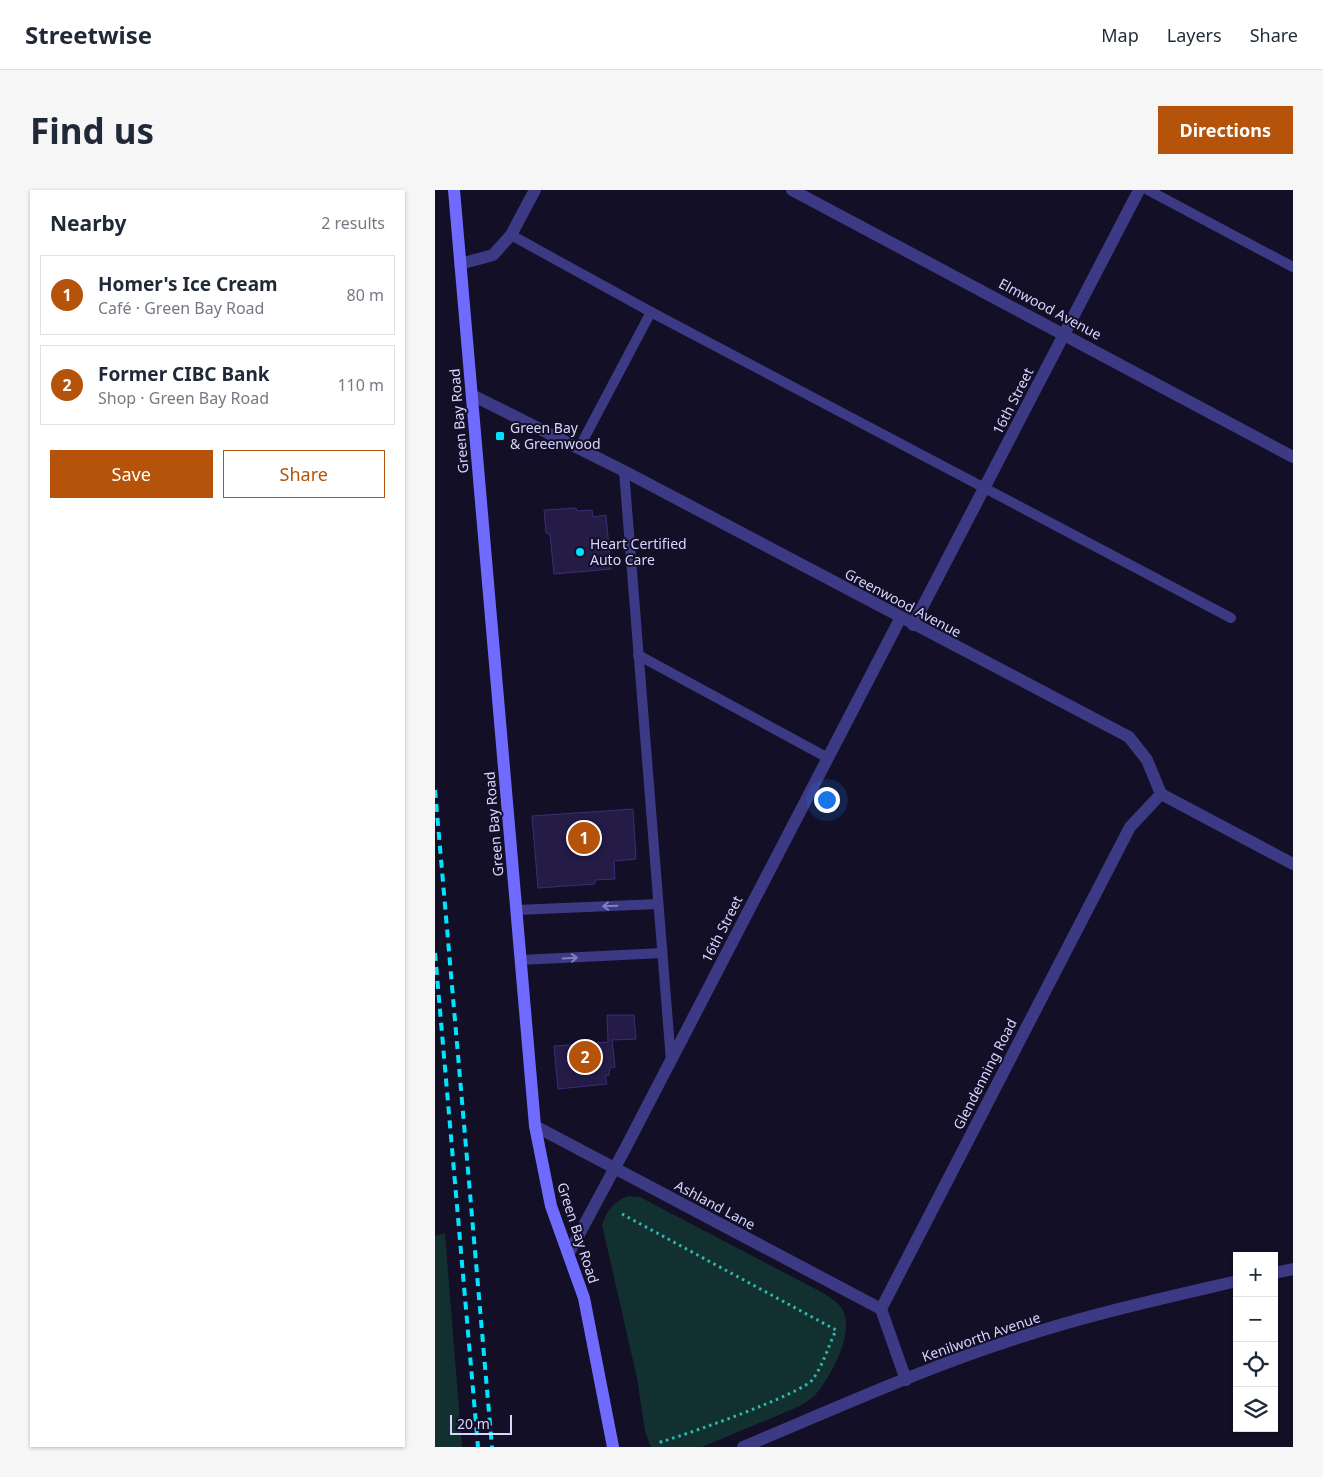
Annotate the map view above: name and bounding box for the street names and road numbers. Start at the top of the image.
street label: Elmwood Avenue [996,273,1105,344]
street label: 16th Street [988,364,1037,437]
street label: Green Bay Road [444,368,473,474]
street label: Greenwood Avenue [842,564,965,641]
street label: Green Bay Road [479,771,508,877]
street label: 16th Street [697,892,746,965]
street label: Glendenning Road [948,1015,1021,1133]
street label: Ashland Lane [672,1175,759,1234]
street label: Green Bay Road [553,1180,604,1286]
street label: Kenilworth Avenue [919,1307,1043,1366]

